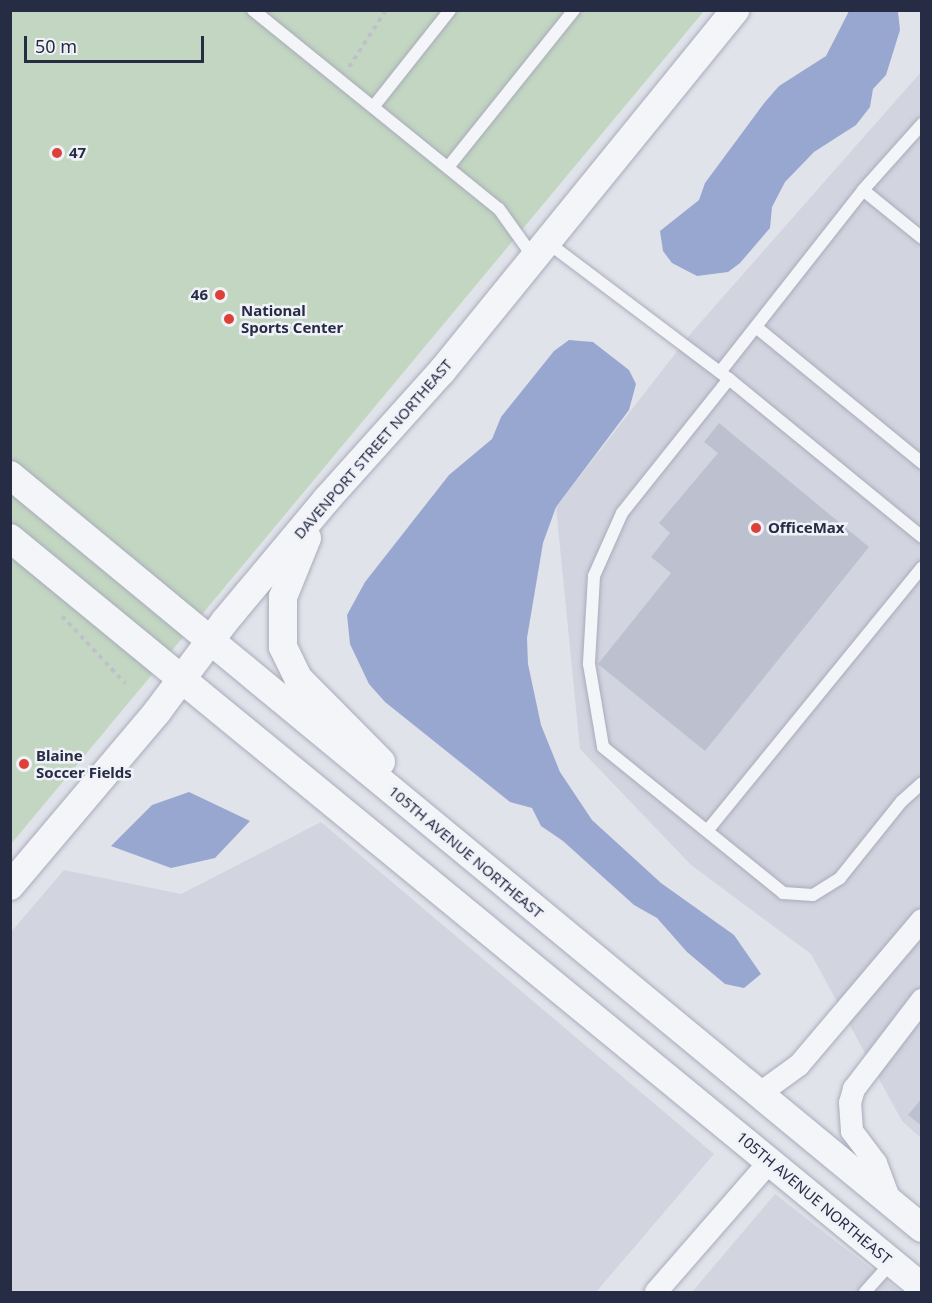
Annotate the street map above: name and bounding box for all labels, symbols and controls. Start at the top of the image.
scale bar [27,24,207,62]
text: 50 m [35,34,77,58]
place label: 47 [69,144,86,162]
marker: 47 [50,146,64,160]
place label: 46 [191,286,208,304]
marker: 46 [213,288,227,302]
place label: National Sports Center [241,301,343,336]
marker: National Sports Center [222,312,236,326]
street label: DAVENPORT STREET NORTHEAST [290,356,456,542]
place label: OfficeMax [768,519,844,537]
marker: OfficeMax [749,521,763,535]
place label: Blaine Soccer Fields [36,746,132,781]
marker: Blaine Soccer Fields [17,757,31,771]
street label: 105TH AVENUE NORTHEAST [385,782,547,922]
street label: 105TH AVENUE NORTHEAST [733,1128,895,1268]

